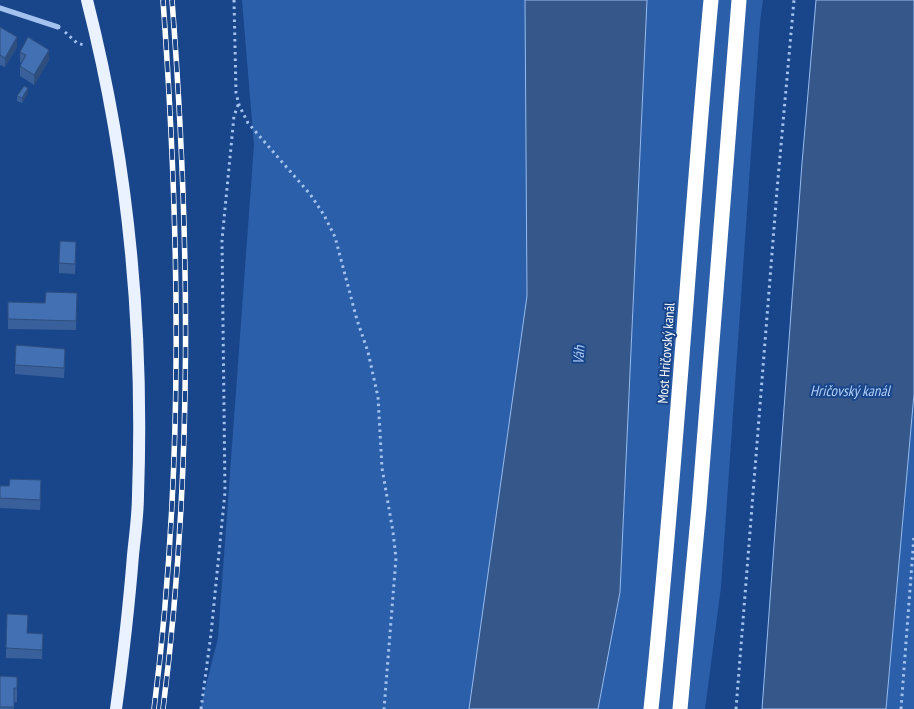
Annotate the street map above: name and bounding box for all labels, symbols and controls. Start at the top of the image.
street label: Most Hričovský kanál [653,301,679,404]
water label: Váh [569,344,589,365]
water label: Hričovský kanál [810,381,891,400]

